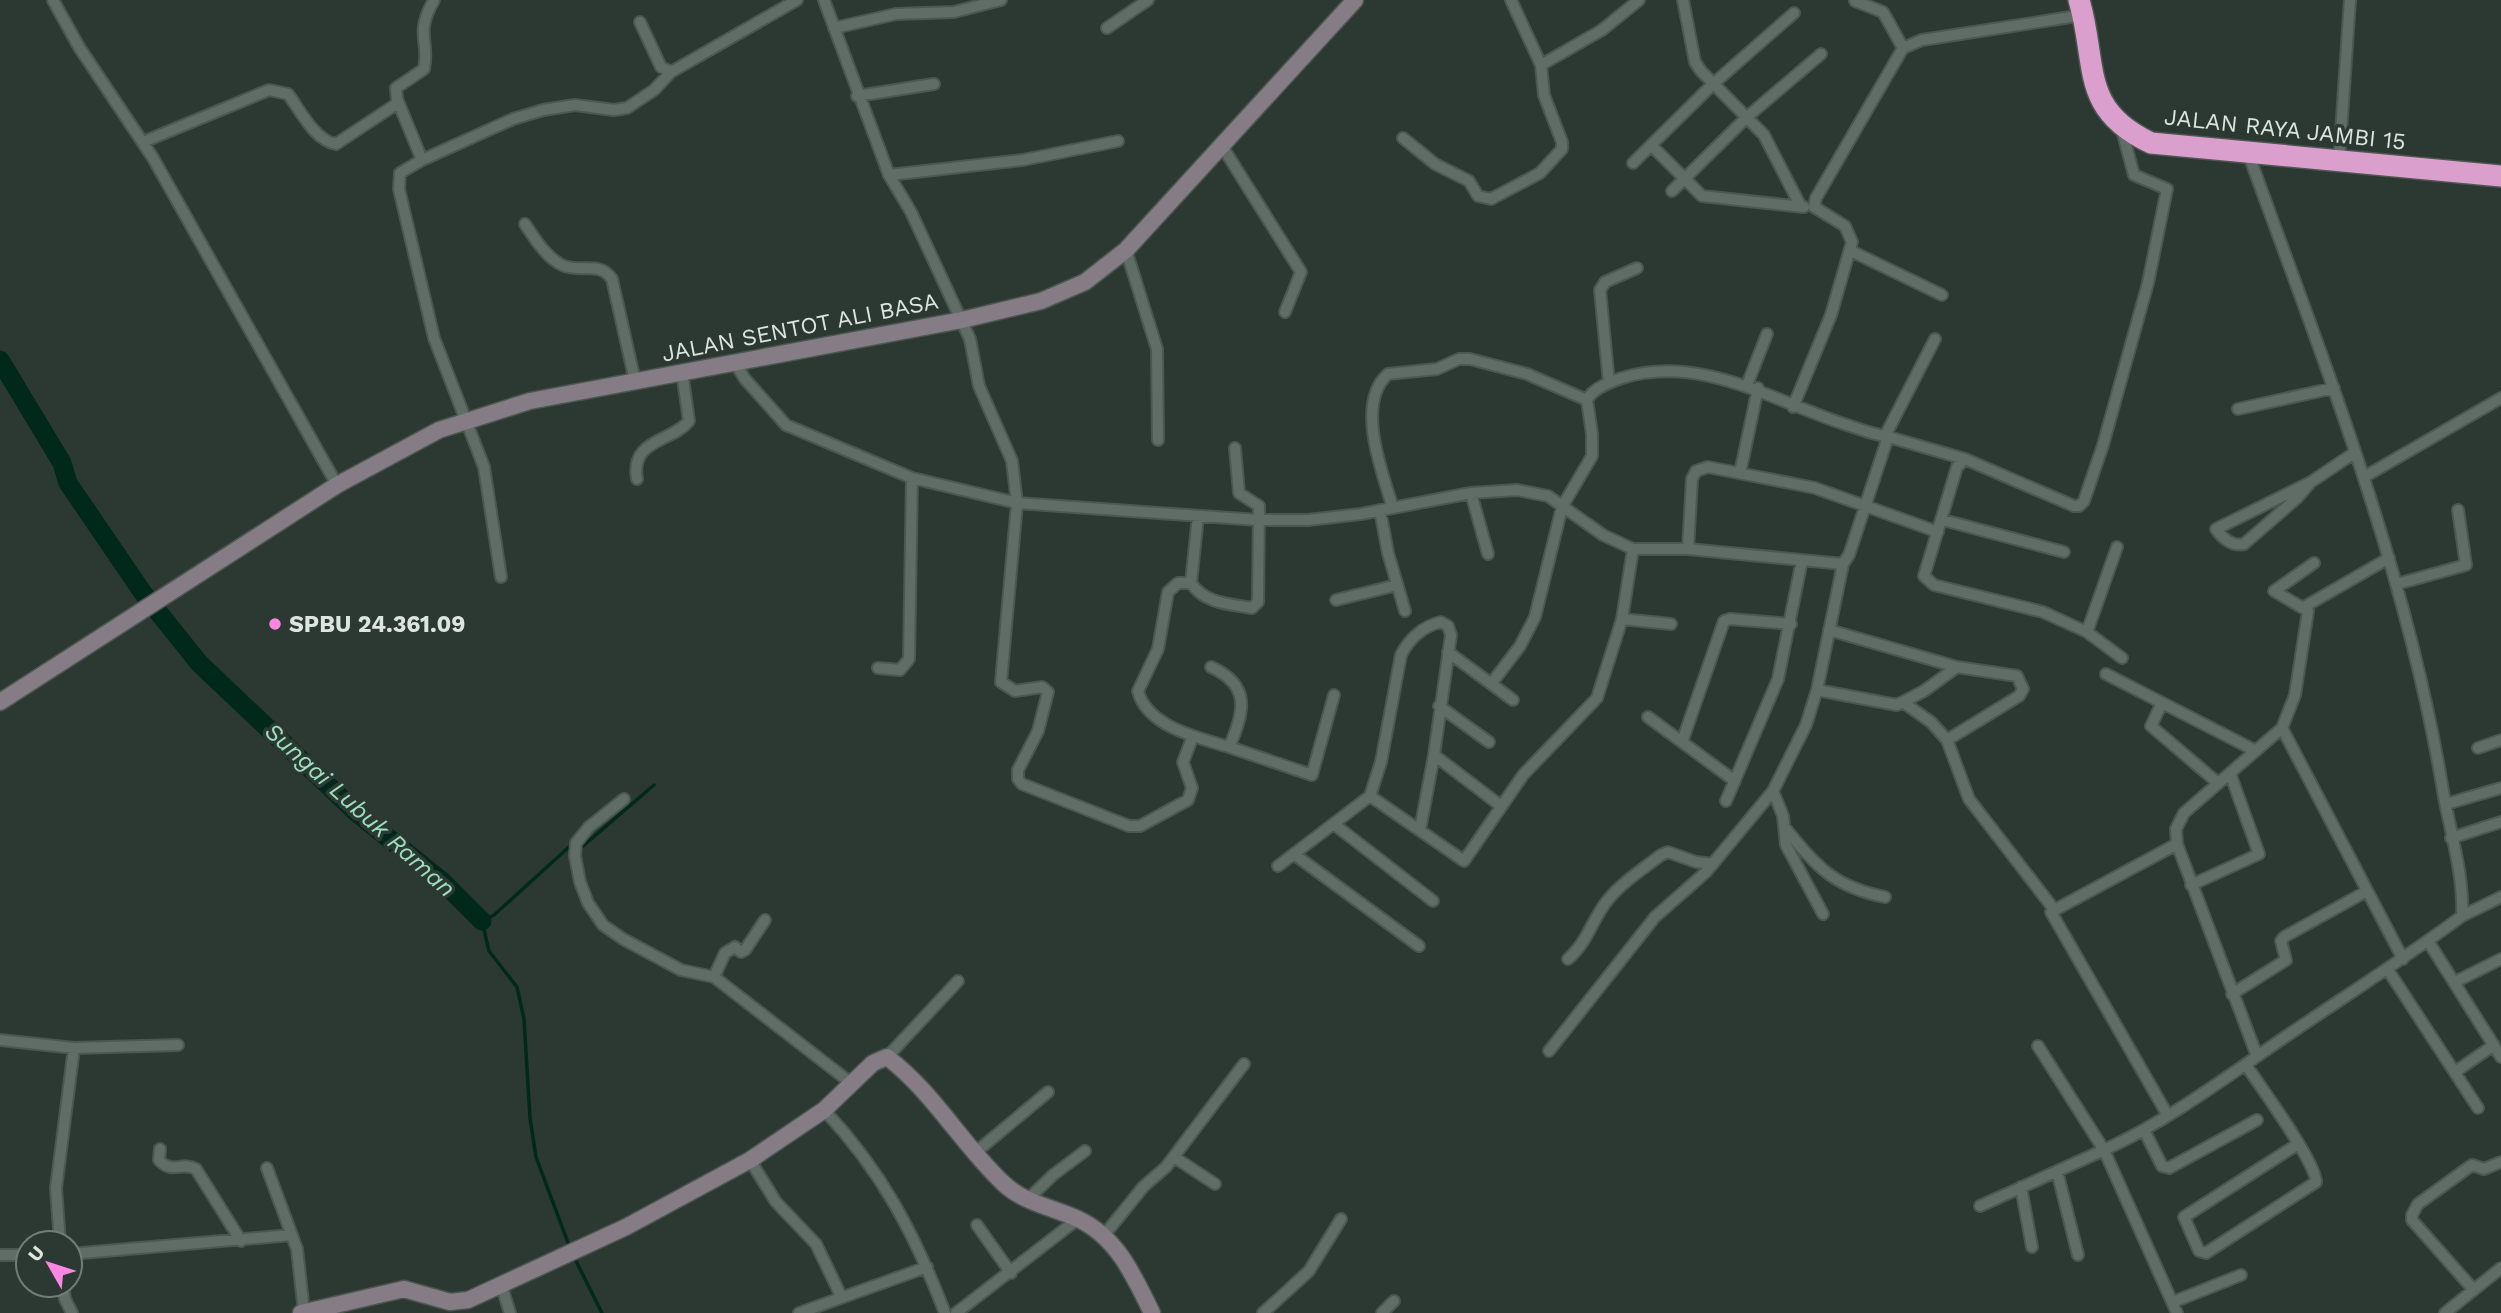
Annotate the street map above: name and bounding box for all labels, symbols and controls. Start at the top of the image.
street label: JALAN RAYA JAMBI 15 [2163,103,2407,156]
street label: JALAN SENTOT ALI BASA [660,287,941,368]
place label: SPBU 24.361.09 [289,611,465,638]
marker: SPBU 24.361.09 [267,616,283,632]
water label: Sungai Lubuk Raman [259,717,461,903]
north arrow [14,1229,84,1299]
text: U [23,1241,49,1266]

